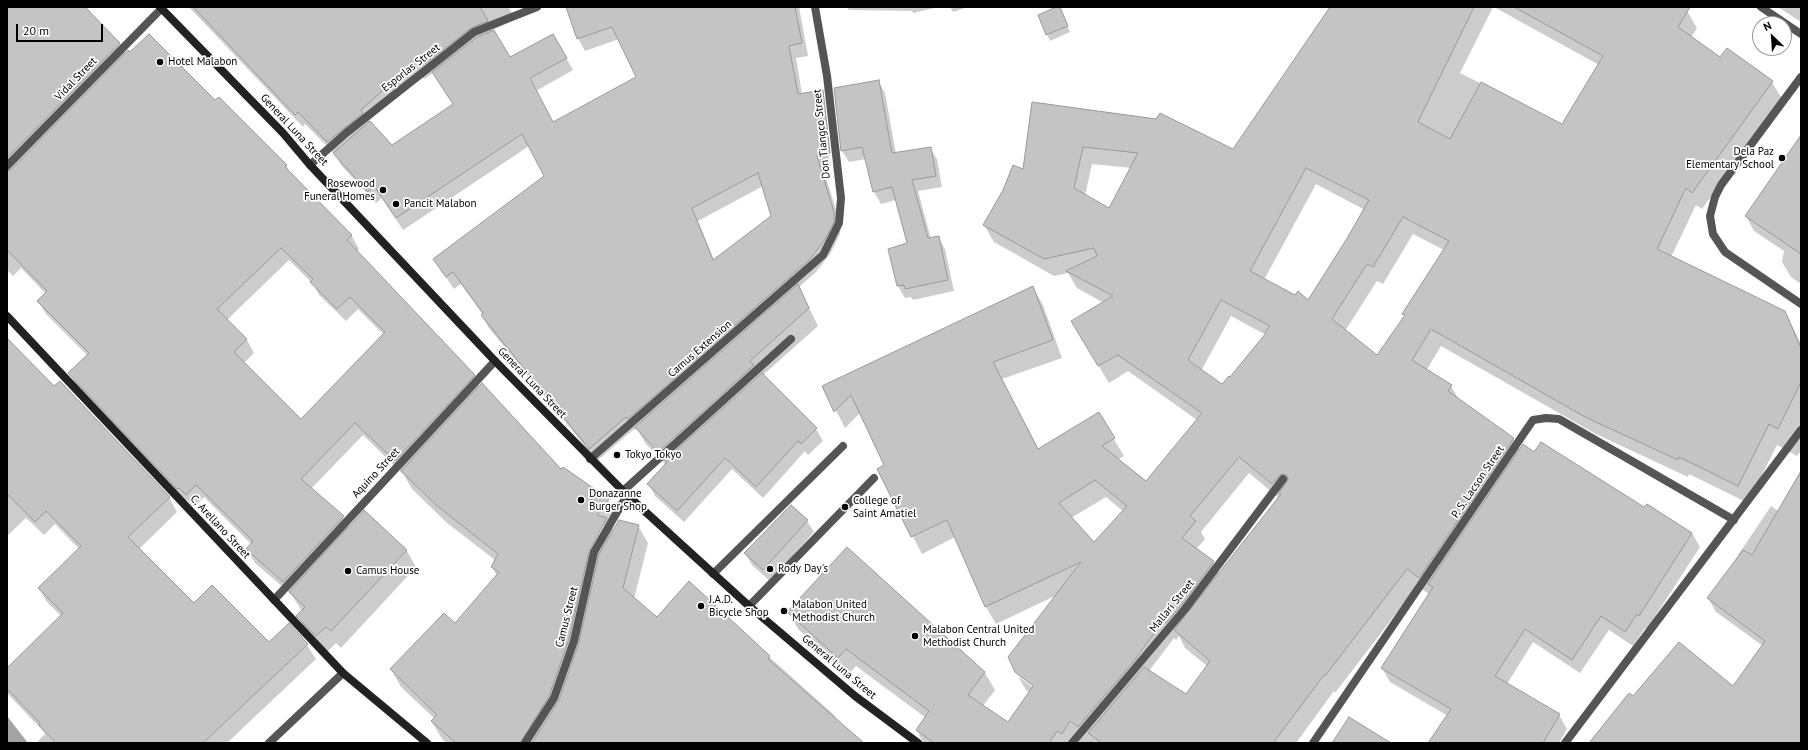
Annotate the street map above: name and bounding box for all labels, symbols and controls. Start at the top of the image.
scale bar [18,16,105,42]
north arrow [1752,16,1792,56]
text: N [1761,18,1774,34]
text: 20 m [23,23,49,38]
street label: Esporlas Street [379,41,443,95]
street label: Vidal Street [52,55,100,103]
place label: Hotel Malabon [168,55,237,69]
marker: Hotel Malabon [155,57,165,67]
street label: Don Tiangco Street [811,89,833,179]
street label: General Luna Street [257,91,331,169]
place label: Dela Paz Elementary School [1686,145,1774,171]
marker: Dela Paz Elementary School [1777,153,1787,163]
place label: Rosewood Funeral Homes [304,177,375,203]
marker: Rosewood Funeral Homes [378,185,388,195]
place label: Pancit Malabon [404,197,476,211]
marker: Pancit Malabon [391,199,401,209]
street label: Camus Extension [665,318,735,380]
street label: General Luna Street [495,345,569,421]
street label: P. S. Lacson Street [1449,443,1507,521]
street label: Aquino Street [349,445,403,501]
place label: Tokyo Tokyo [625,448,681,462]
marker: Tokyo Tokyo [612,450,622,460]
place label: Donazanne Burger Shop [589,487,647,513]
street label: C. Arellano Street [187,492,253,562]
place label: College of Saint Amatiel [853,494,916,520]
marker: Donazanne Burger Shop [576,495,586,505]
marker: College of Saint Amatiel [840,502,850,512]
place label: Rody Day's [778,562,828,576]
place label: Camus House [356,564,419,578]
marker: Rody Day's [765,564,775,574]
marker: Camus House [343,566,353,576]
street label: Mallari Street [1147,577,1197,635]
street label: Camus Street [553,585,581,649]
place label: J.A.D. Bicycle Shop [709,593,769,619]
place label: Malabon United Methodist Church [792,598,875,624]
marker: J.A.D. Bicycle Shop [696,601,706,611]
marker: Malabon United Methodist Church [779,606,789,616]
place label: Malabon Central United Methodist Church [923,623,1034,649]
marker: Malabon Central United Methodist Church [910,631,920,641]
street label: General Luna Street [799,632,879,702]

